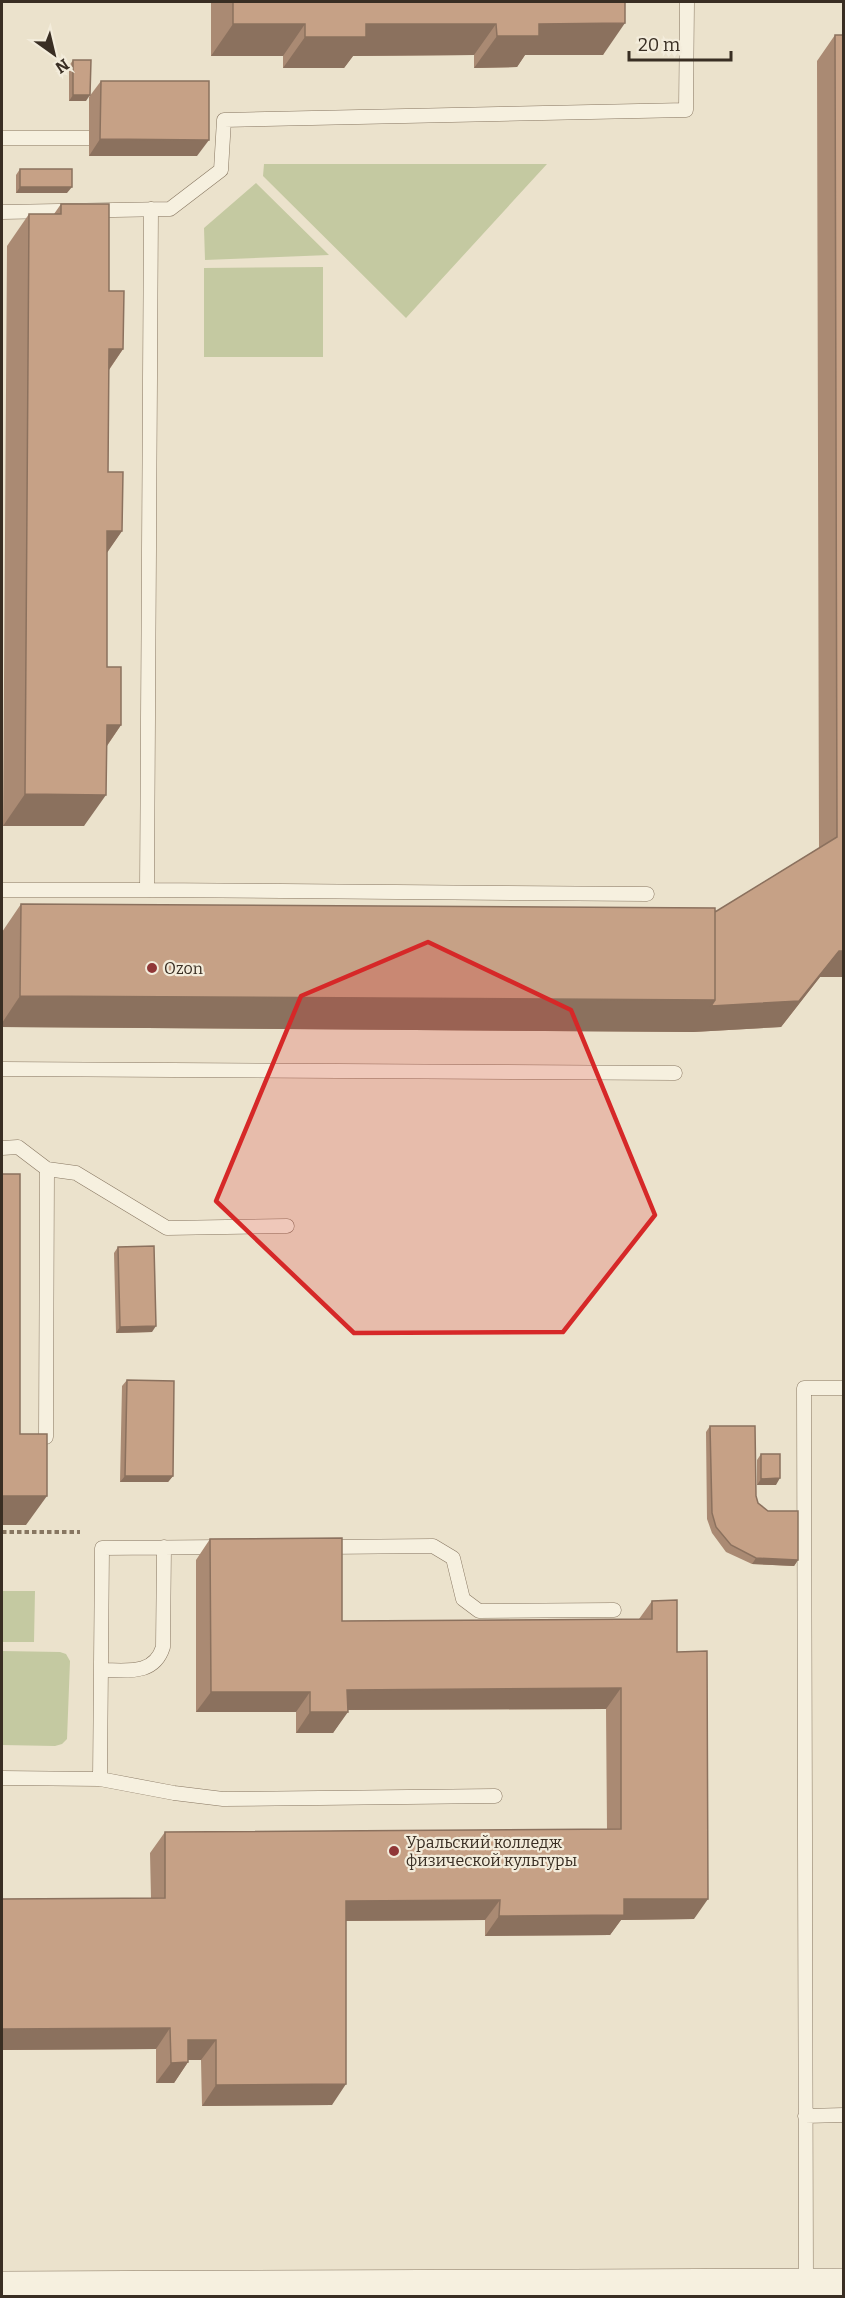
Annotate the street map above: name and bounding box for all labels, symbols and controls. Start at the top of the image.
north arrow [24,24,84,84]
scale bar [629,24,731,62]
text: 20 m [638,34,680,56]
text: N [52,55,73,77]
place label: Ozon [164,959,203,978]
marker: Ozon [145,961,159,975]
place label: Уральский колледж физической культуры [406,1833,578,1870]
marker: Уральский колледж физической культуры [387,1844,401,1858]

